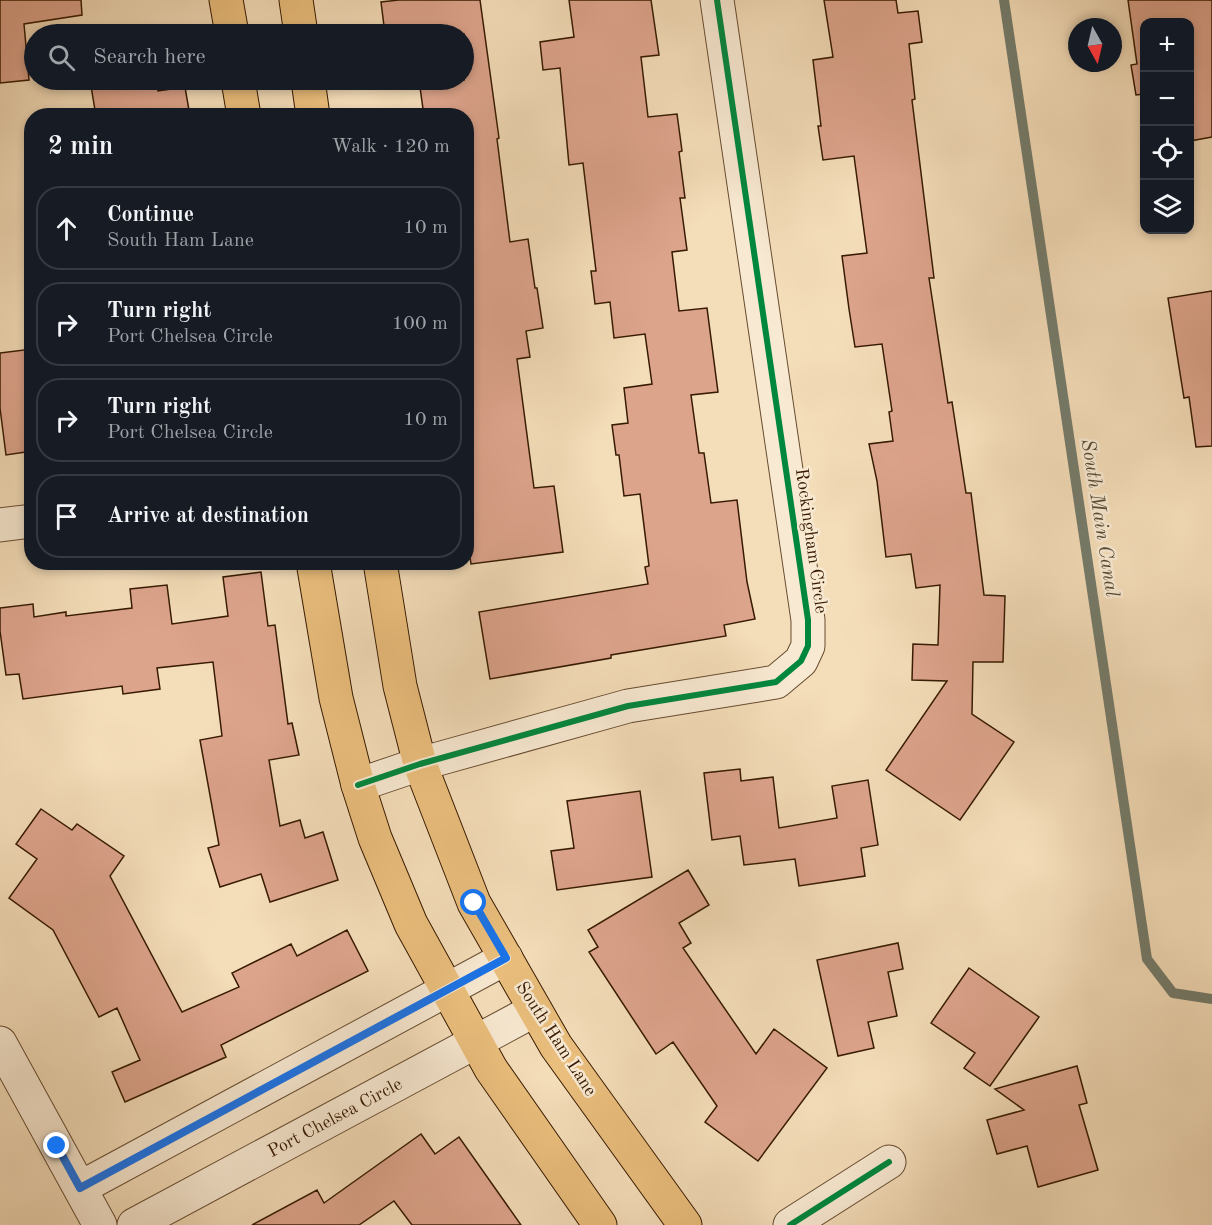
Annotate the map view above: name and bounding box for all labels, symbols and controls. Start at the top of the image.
north arrow [1068,18,1122,72]
map controls [1140,18,1194,234]
button: + [1140,18,1194,72]
search box [24,24,474,90]
icon: search [45,41,78,74]
text: Search here [93,46,206,68]
button: − [1140,72,1194,126]
button: locate [1140,126,1194,180]
text: 2 min [48,134,113,160]
text: Walk · 120 m [331,137,450,157]
button: layers [1140,180,1194,234]
text: Continue [107,204,194,226]
icon: ahead [50,212,83,245]
text: 10 m [403,218,448,238]
text: South Ham Lane [107,231,254,251]
text: Turn right [107,300,211,322]
icon: right [50,308,83,341]
text: 100 m [392,314,448,334]
text: Port Chelsea Circle [107,327,273,347]
text: Turn right [107,396,211,418]
icon: right [50,404,83,437]
text: 10 m [403,410,448,430]
text: Port Chelsea Circle [107,423,273,443]
water label: South Main Canal [1077,438,1121,599]
street label: Rockingham Circle [792,467,830,615]
icon: arrive [50,500,83,533]
text: Arrive at destination [107,505,309,527]
route start [460,889,486,915]
street label: South Ham Lane [512,979,600,1099]
street label: Port Chelsea Circle [265,1075,405,1161]
route end [43,1132,69,1158]

